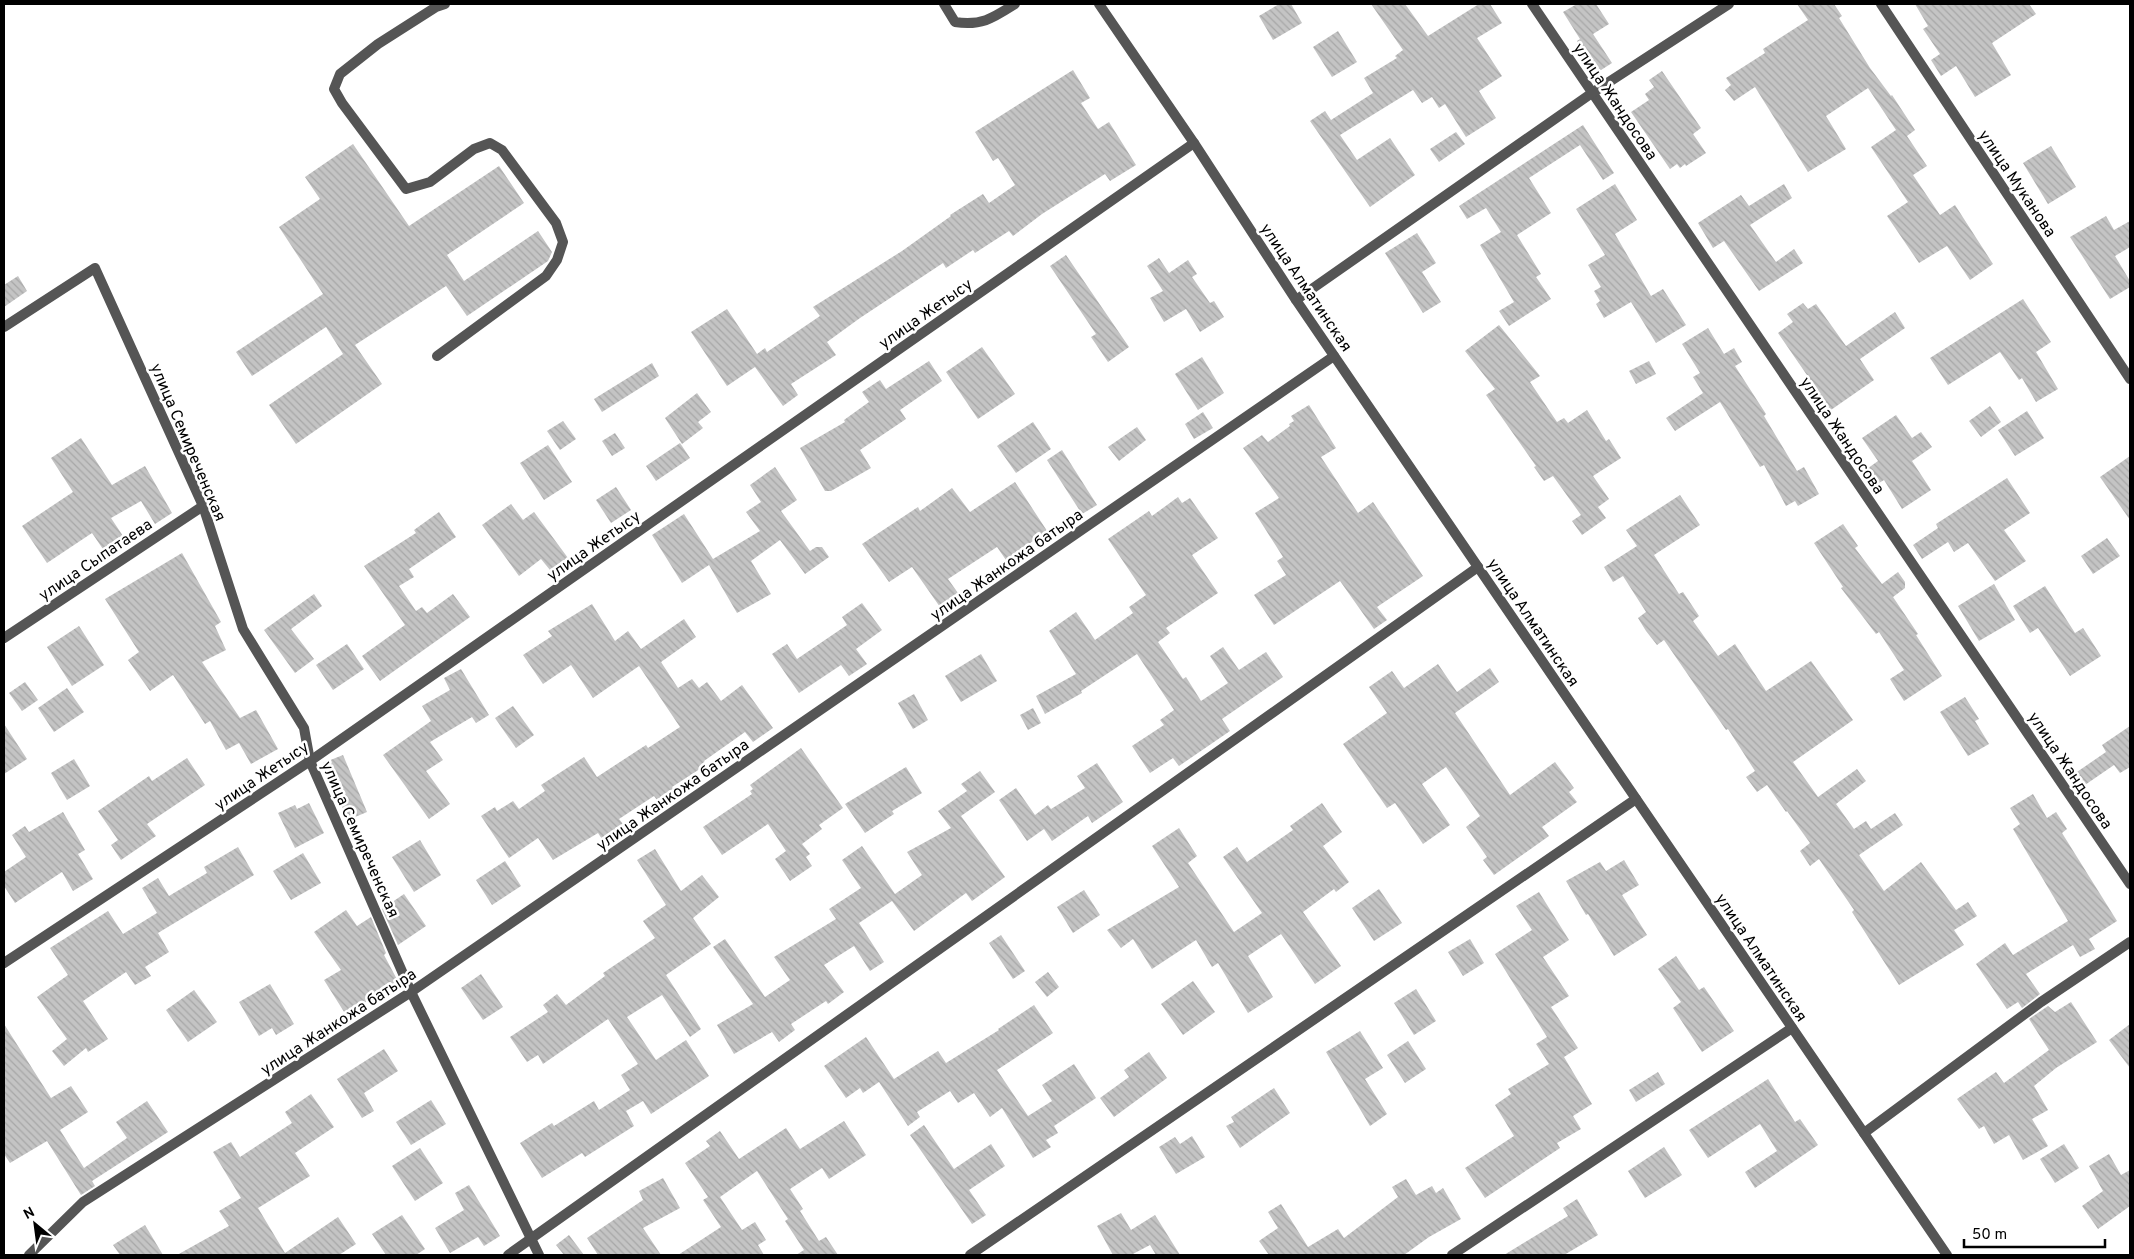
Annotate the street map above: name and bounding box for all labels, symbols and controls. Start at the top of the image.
street label: улица Жандосова [1568,40,1661,165]
street label: улица Муканова [1973,127,2060,241]
street label: улица Алматинская [1255,220,1356,356]
street label: улица Жетысу [875,275,977,354]
street label: улица Семиреченская [145,361,229,525]
street label: улица Жандосова [1795,374,1888,499]
street label: улица Жанкожа батыра [927,505,1087,626]
street label: улица Жетысу [543,507,645,586]
street label: улица Сыпатаева [36,515,157,606]
street label: улица Алматинская [1482,555,1583,691]
street label: улица Жандосова [2023,709,2116,834]
street label: улица Жанкожа батыра [593,735,753,856]
street label: улица Жетысу [211,738,313,816]
street label: улица Семиреченская [316,758,403,921]
street label: улица Алматинская [1710,890,1811,1026]
street label: улица Жанкожа батыра [257,965,421,1081]
north arrow [10,1199,60,1249]
text: N [21,1204,38,1224]
scale bar [1964,1216,2105,1248]
text: 50 m [1972,1226,2007,1245]

